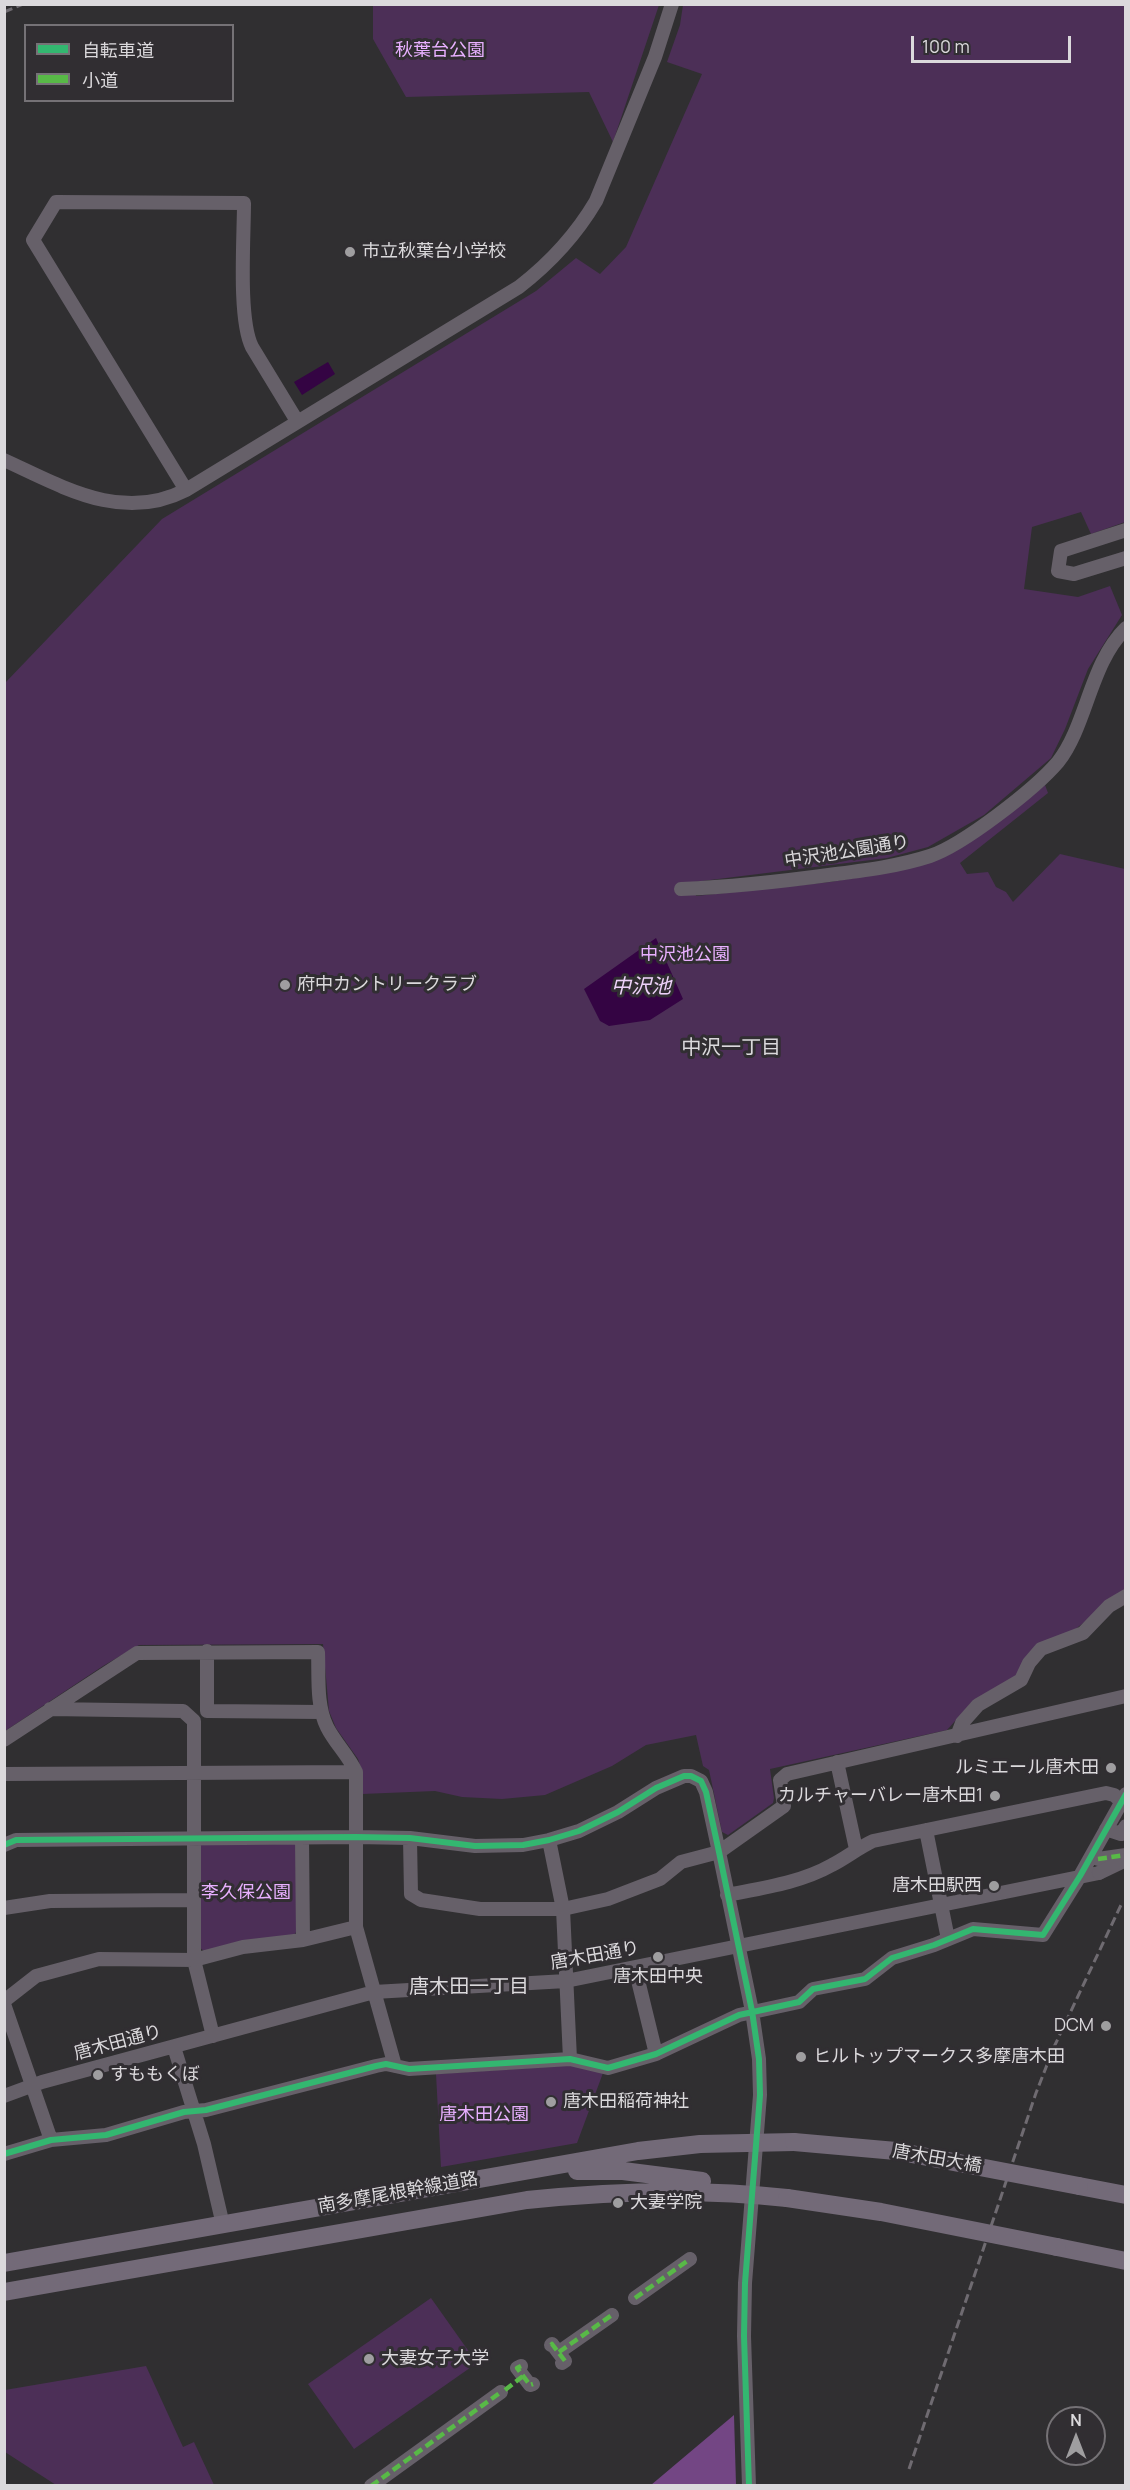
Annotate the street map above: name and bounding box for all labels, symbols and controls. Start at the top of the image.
legend [24,24,234,102]
scale bar [914,24,1074,62]
text: 100 m [922,34,970,58]
text: 自転車道 [82,38,154,62]
park label: 秋葉台公園 [395,40,485,62]
text: 小道 [82,68,118,92]
place label: 市立秋葉台小学校 [362,241,506,263]
marker: 市立秋葉台小学校 [343,245,357,259]
street label: 中沢池公園通り [783,831,911,873]
park label: 中沢池公園 [640,944,730,966]
place label: 府中カントリークラブ [297,974,477,996]
water label: 中沢池 [611,975,671,999]
marker: 府中カントリークラブ [278,978,292,992]
district label: 中沢一丁目 [681,1036,781,1060]
place label: ルミエール唐木田 [955,1757,1099,1779]
marker: ルミエール唐木田 [1104,1761,1118,1775]
place label: カルチャーバレー唐木田1 [778,1785,983,1807]
marker: カルチャーバレー唐木田1 [988,1789,1002,1803]
place label: 唐木田駅西 [892,1875,982,1897]
marker: 唐木田駅西 [987,1879,1001,1893]
park label: 李久保公園 [201,1882,291,1904]
street label: 唐木田通り [549,1938,641,1974]
marker: 唐木田中央 [651,1950,665,1964]
place label: 唐木田中央 [613,1966,703,1988]
district label: 唐木田一丁目 [409,1975,529,1999]
place label: DCM [1054,2015,1094,2037]
marker: DCM [1099,2019,1113,2033]
street label: 唐木田通り [72,2021,164,2065]
place label: ヒルトップマークス多摩唐木田 [813,2046,1065,2068]
marker: ヒルトップマークス多摩唐木田 [794,2050,808,2064]
place label: すももくぼ [110,2064,200,2086]
marker: すももくぼ [91,2068,105,2082]
place label: 唐木田稲荷神社 [563,2091,689,2113]
marker: 唐木田稲荷神社 [544,2095,558,2109]
park label: 唐木田公園 [439,2104,529,2126]
street label: 唐木田大橋 [891,2141,983,2177]
street label: 南多摩尾根幹線道路 [316,2168,480,2218]
place label: 大妻学院 [630,2192,702,2214]
marker: 大妻学院 [611,2196,625,2210]
place label: 大妻女子大学 [381,2348,489,2370]
marker: 大妻女子大学 [362,2352,376,2366]
north arrow [1046,2406,1106,2466]
text: N [1070,2409,1082,2431]

